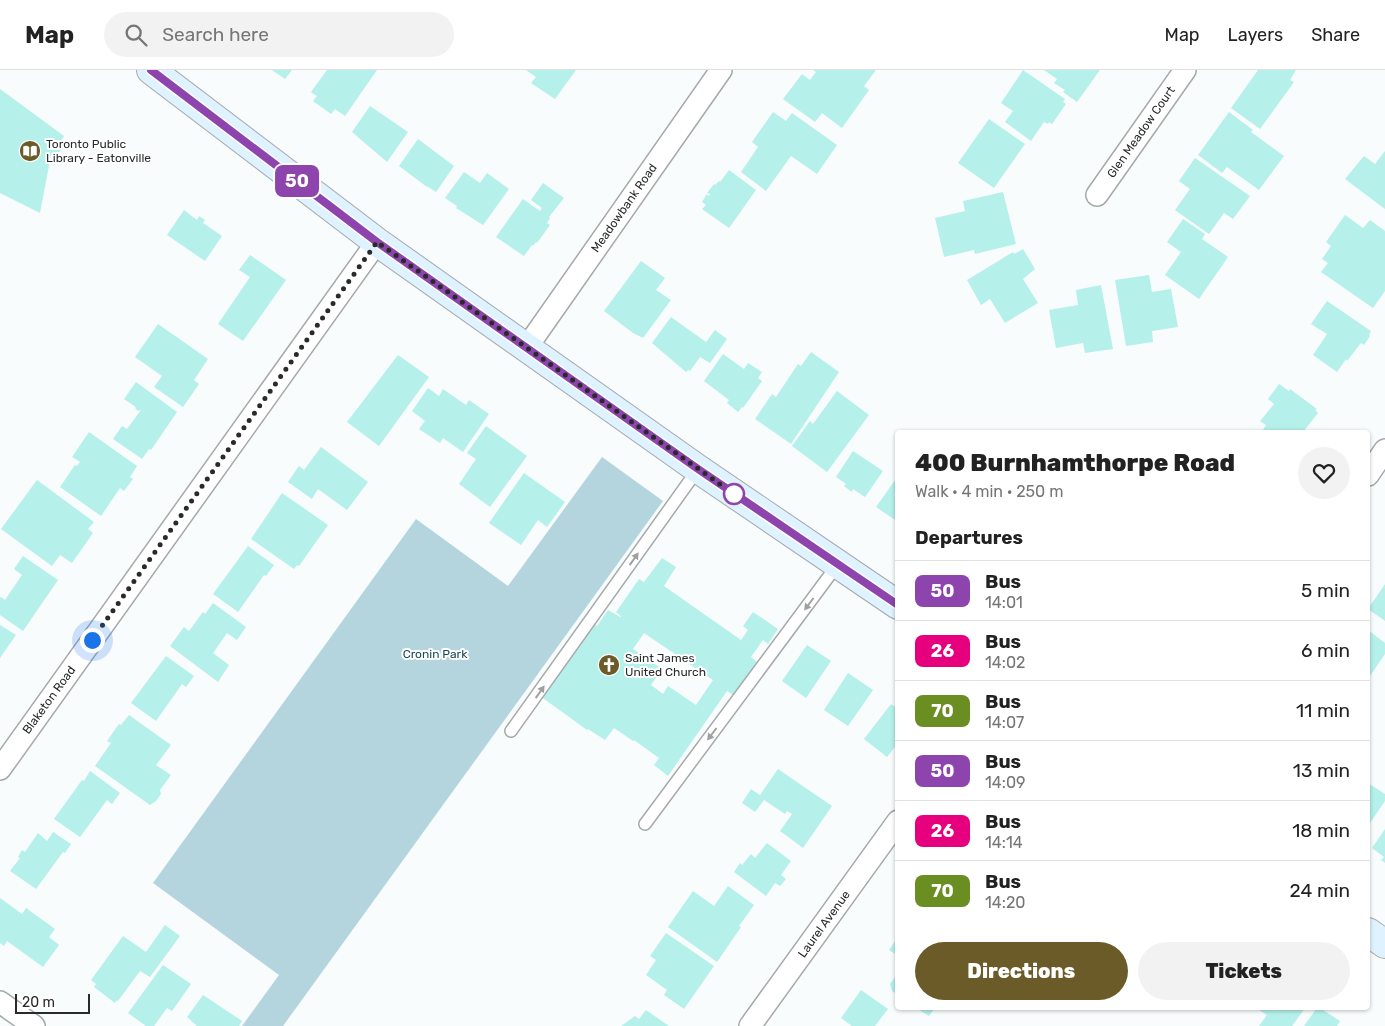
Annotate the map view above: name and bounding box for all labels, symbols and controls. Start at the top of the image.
search box [104,12,454,57]
text: Map [25,21,74,49]
icon: search [122,21,150,49]
text: Search here [162,23,269,46]
text: Map [1165,24,1200,46]
text: Layers [1228,24,1283,46]
text: Share [1311,24,1360,46]
street label: Glen Meadow Court [1104,83,1178,180]
place label: Toronto Public Library - Eatonville [46,137,151,165]
library icon: Toronto Public Library - Eatonville [18,139,42,163]
street label: Meadowbank Road [588,161,660,255]
line badge: 50 [274,165,320,197]
text: 50 [285,170,309,192]
button: heart [1298,447,1350,499]
text: 400 Burnhamthorpe Road [915,449,1235,477]
text: Walk · 4 min · 250 m [915,482,1063,501]
unlabelled marker [723,483,745,505]
text: Departures [915,526,1023,549]
one-way arrow [629,552,639,566]
text: Bus [985,570,1021,593]
text: 5 min [1301,579,1350,602]
text: 50 [931,580,954,602]
text: 14:01 [985,593,1023,612]
one-way arrow [804,597,815,610]
your location [80,628,105,653]
text: Bus [985,630,1021,653]
text: 6 min [1301,639,1350,662]
text: 26 [931,640,954,662]
park label: Cronin Park [403,647,468,661]
place label: Saint James United Church [625,651,706,679]
church icon: Saint James United Church [597,653,621,677]
text: 14:02 [985,653,1025,672]
street label: Blaketon Road [20,663,78,737]
one-way arrow [535,685,545,699]
text: Bus [985,690,1021,713]
text: 11 min [1296,699,1350,722]
text: 70 [931,700,954,722]
text: 14:07 [985,713,1024,732]
one-way arrow [707,727,717,741]
text: Bus [985,750,1021,773]
text: 13 min [1293,759,1350,782]
text: 50 [931,760,954,782]
text: 14:09 [985,773,1026,792]
text: Bus [985,810,1021,833]
text: 18 min [1292,819,1350,842]
text: 26 [931,820,954,842]
text: 14:14 [985,833,1023,852]
text: Bus [985,870,1021,893]
text: 24 min [1290,879,1350,902]
text: 70 [931,880,954,902]
street label: Laurel Avenue [795,888,853,960]
text: 14:20 [985,893,1025,912]
button: Directions [915,942,1128,1000]
button: Tickets [1138,942,1350,1000]
scale bar [15,991,90,1014]
text: 20 m [22,994,55,1011]

